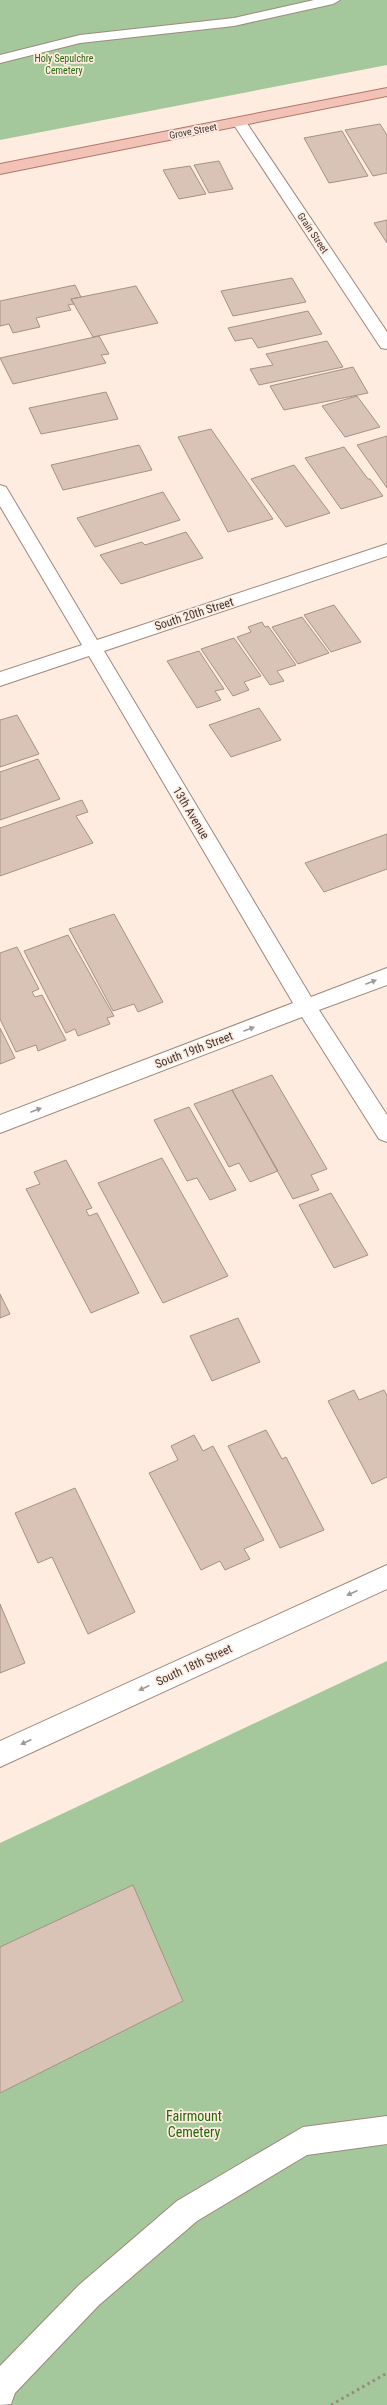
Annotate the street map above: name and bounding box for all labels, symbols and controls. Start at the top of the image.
park label: Holy Sepulchre Cemetery [35,53,94,76]
street label: Grove Street [168,121,218,141]
street label: Grain Street [295,211,331,255]
street label: South 20th Street [153,595,236,633]
street label: 13th Avenue [170,784,212,842]
one-way arrow [365,979,377,985]
one-way arrow [244,1025,256,1031]
street label: South 19th Street [153,1029,235,1071]
one-way arrow [31,1107,43,1113]
one-way arrow [346,1590,357,1596]
street label: South 18th Street [154,1641,235,1689]
one-way arrow [139,1685,150,1691]
one-way arrow [20,1739,32,1745]
park label: Fairmount Cemetery [166,2108,222,2140]

